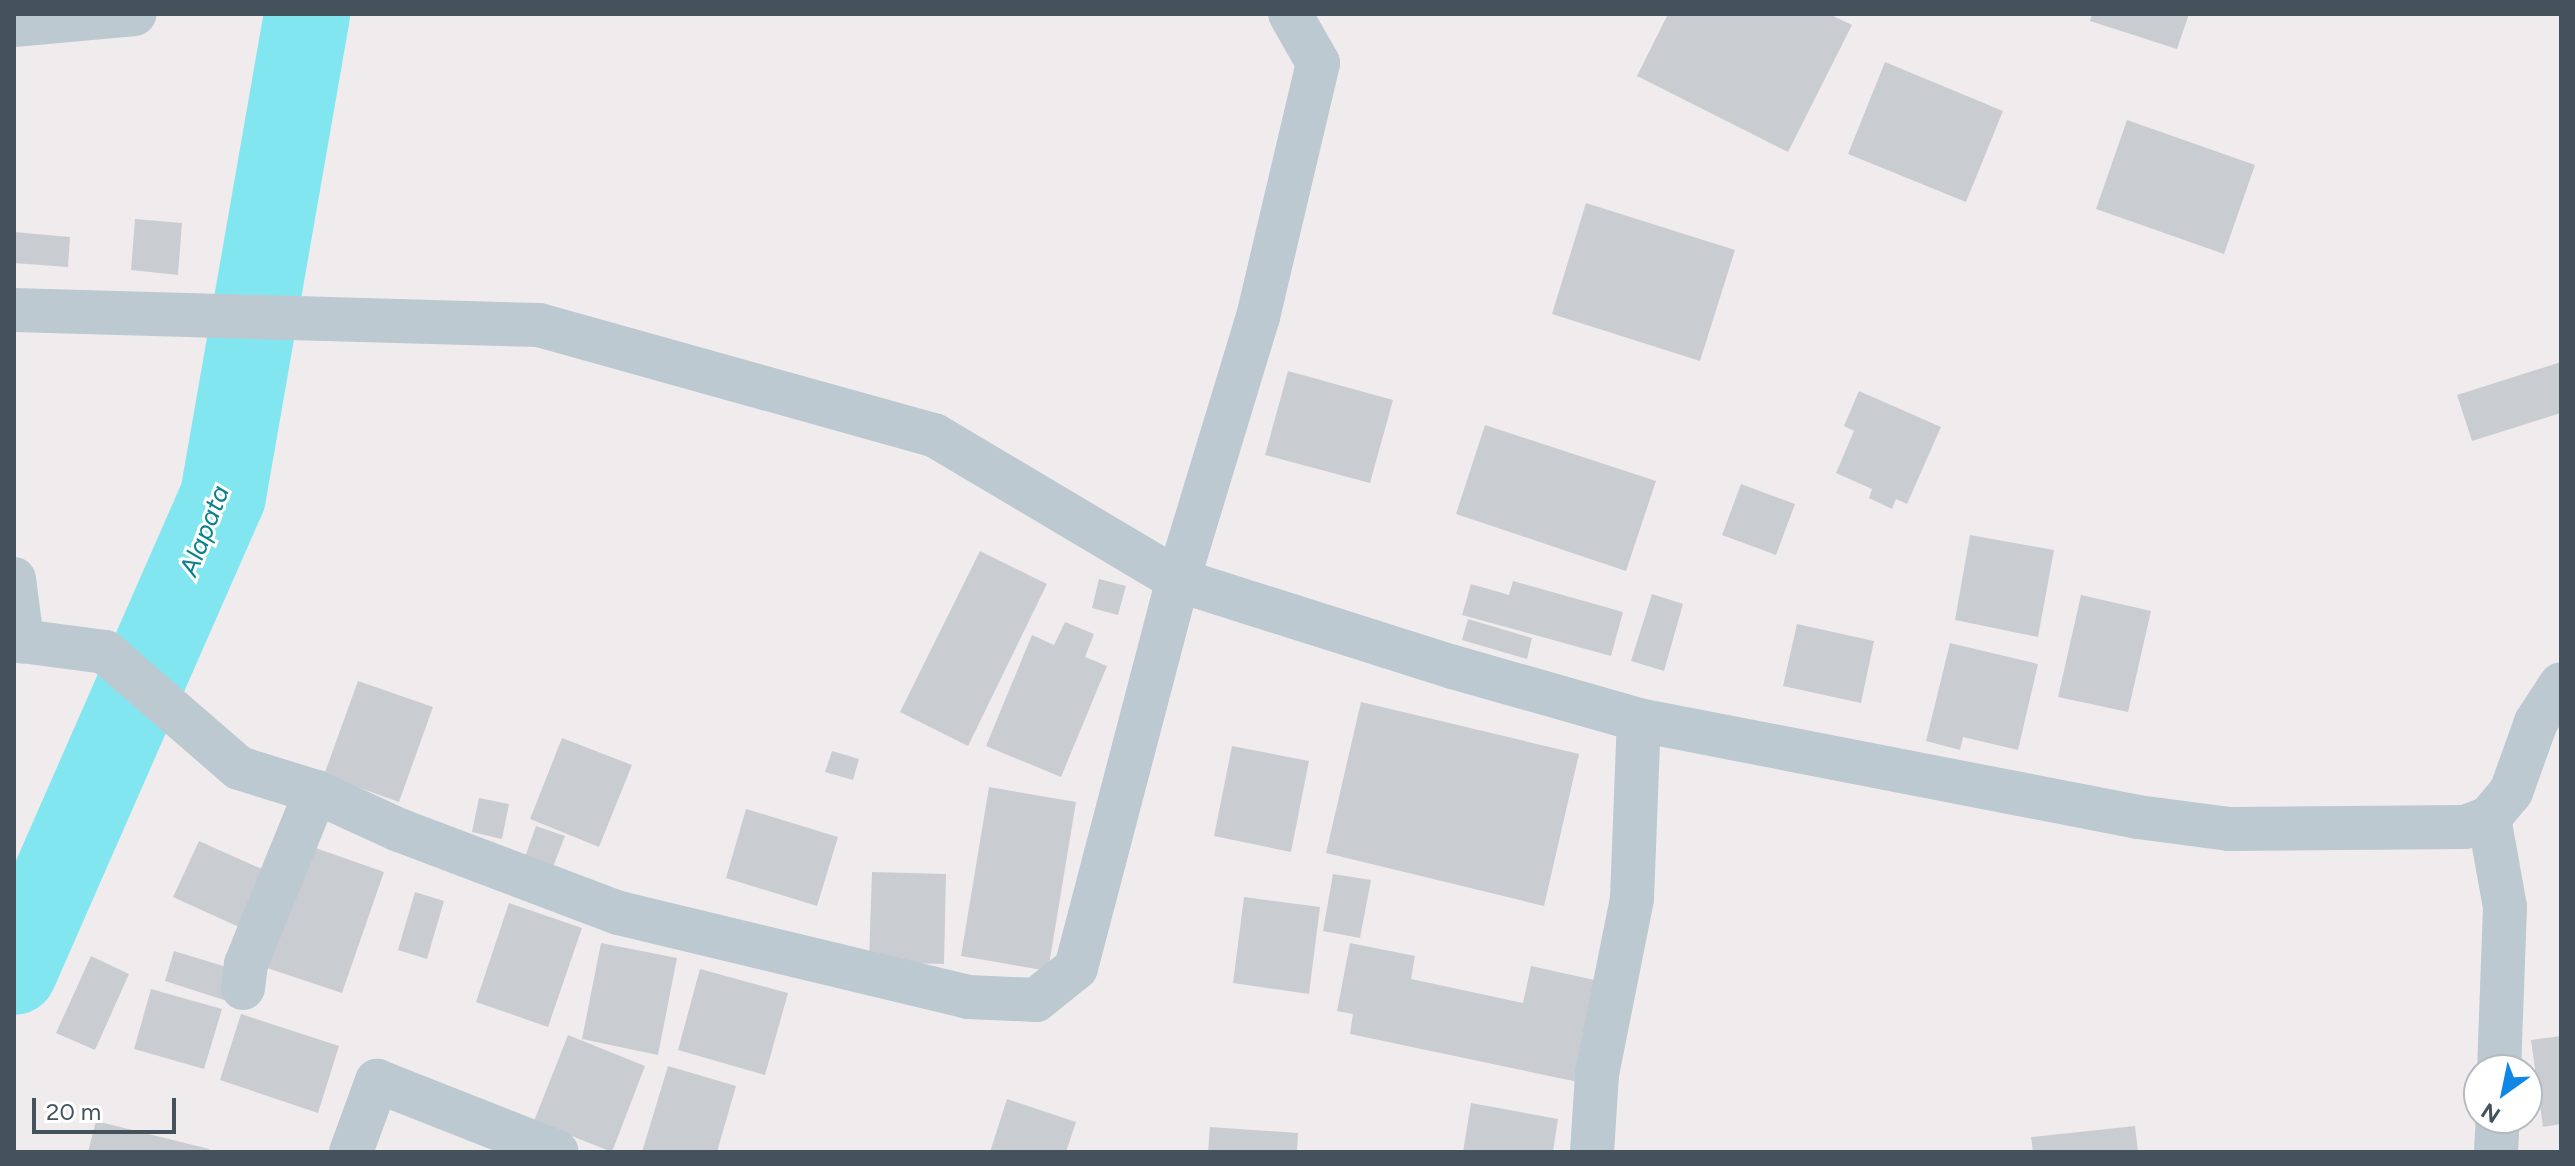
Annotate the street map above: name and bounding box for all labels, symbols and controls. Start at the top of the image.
water label: Alapata [173,481,237,581]
north arrow [2463,1054,2543,1134]
scale bar [36,1082,180,1132]
text: 20 m [46,1097,101,1126]
text: N [2476,1097,2505,1129]

